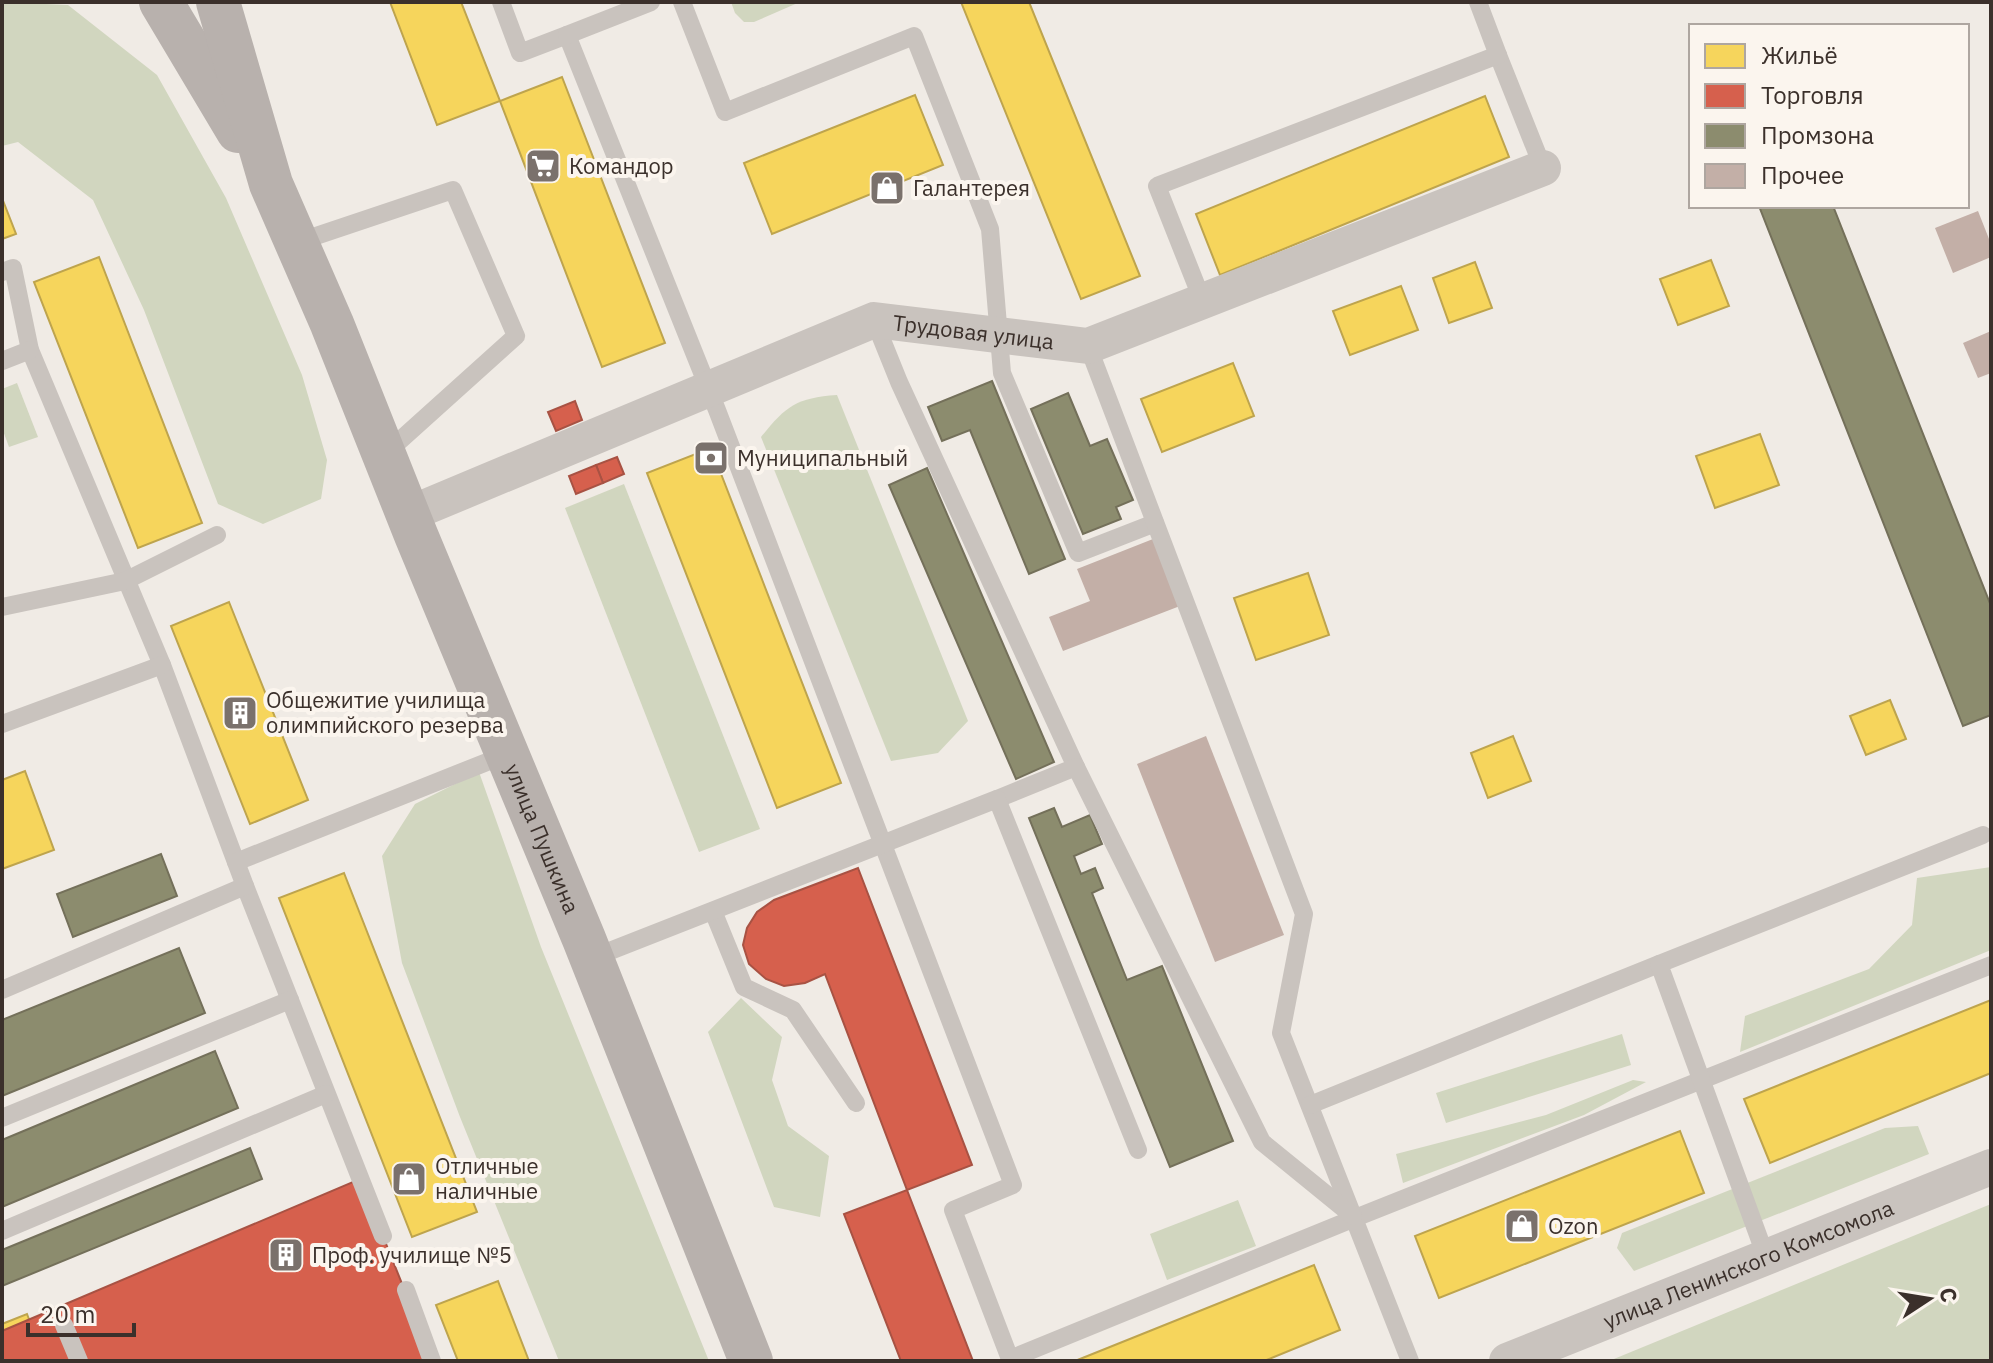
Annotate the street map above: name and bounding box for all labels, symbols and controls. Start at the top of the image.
legend [1689,24,1969,208]
text: Жильё [1761,39,1838,71]
text: Торговля [1761,79,1864,111]
text: Промзона [1761,119,1874,151]
supermarket icon: Командор [524,147,562,185]
place label: Командор [569,151,674,180]
text: Прочее [1761,159,1844,191]
shop icon: Галантерея [868,169,906,207]
place label: Галантерея [913,173,1030,202]
street label: Трудовая улица [891,307,1056,356]
bank icon: Муниципальный [692,439,730,477]
place label: Муниципальный [737,443,908,472]
place label: Общежитие училища олимпийского резерва [266,685,504,739]
building icon: Общежитие училища олимпийского резерва [221,694,259,732]
street label: улица Пушкина [499,759,587,918]
place label: Отличные наличные [435,1151,539,1205]
shop icon: Отличные наличные [390,1160,428,1198]
street label: улица Ленинского Комсомола [1599,1192,1898,1335]
shop icon: Ozon [1503,1207,1541,1245]
place label: Ozon [1548,1211,1598,1240]
building icon: Проф. училище №5 [267,1236,305,1274]
place label: Проф. училище №5 [312,1240,512,1269]
north arrow [1889,1259,1969,1339]
text: С [1933,1285,1965,1305]
scale bar [28,1287,134,1337]
text: 20 m [40,1298,95,1330]

